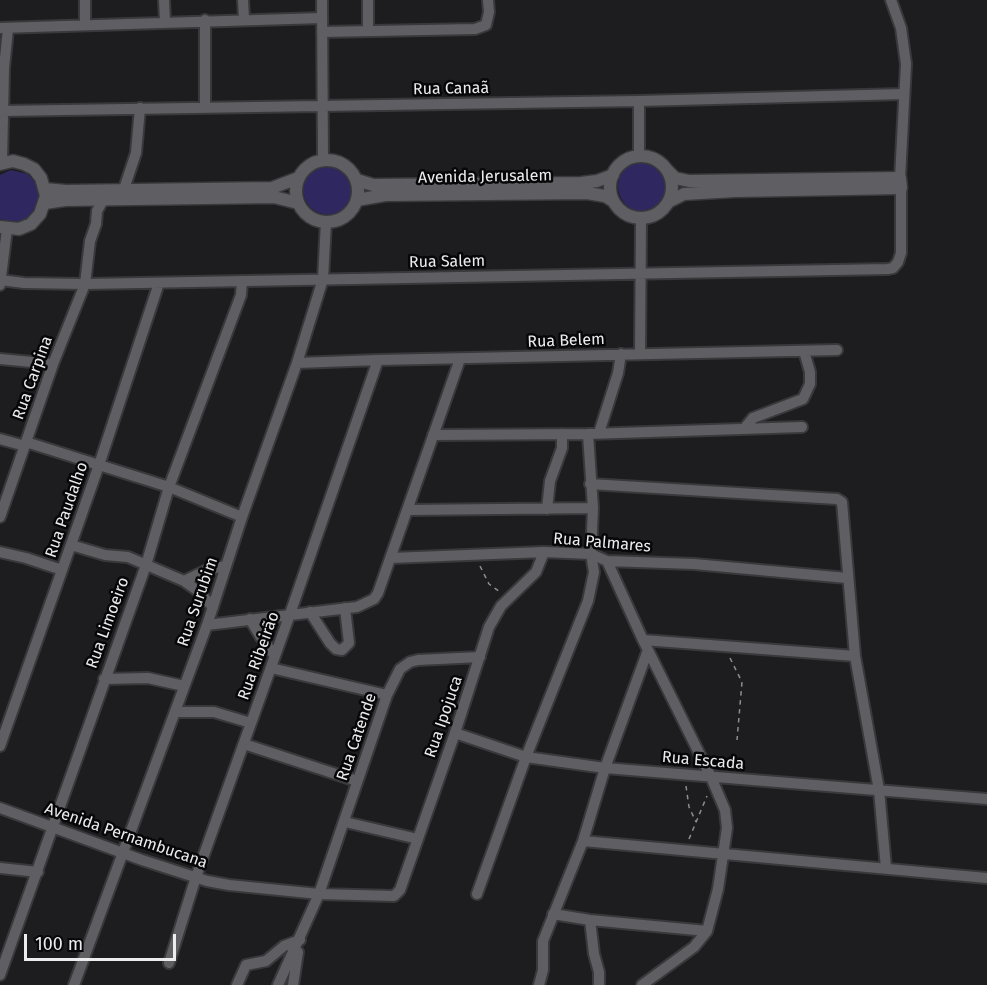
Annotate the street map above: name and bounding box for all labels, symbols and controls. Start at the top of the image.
street label: Rua Canaã [413,79,489,99]
street label: Avenida Jerusalem [418,166,552,188]
street label: Rua Salem [409,252,485,272]
street label: Rua Belem [527,330,605,352]
street label: Rua Carpina [9,334,57,422]
street label: Rua Paudalho [42,460,92,560]
street label: Rua Palmares [552,529,652,557]
street label: Rua Surubim [174,555,222,649]
street label: Rua Limoeiro [83,575,133,671]
street label: Rua Ribeirão [234,609,284,703]
street label: Rua Ipojuca [421,673,467,761]
street label: Rua Catende [333,691,381,783]
street label: Rua Escada [661,748,745,774]
street label: Avenida Pernambucana [42,799,210,873]
scale bar [27,922,178,960]
text: 100 m [35,933,83,955]

